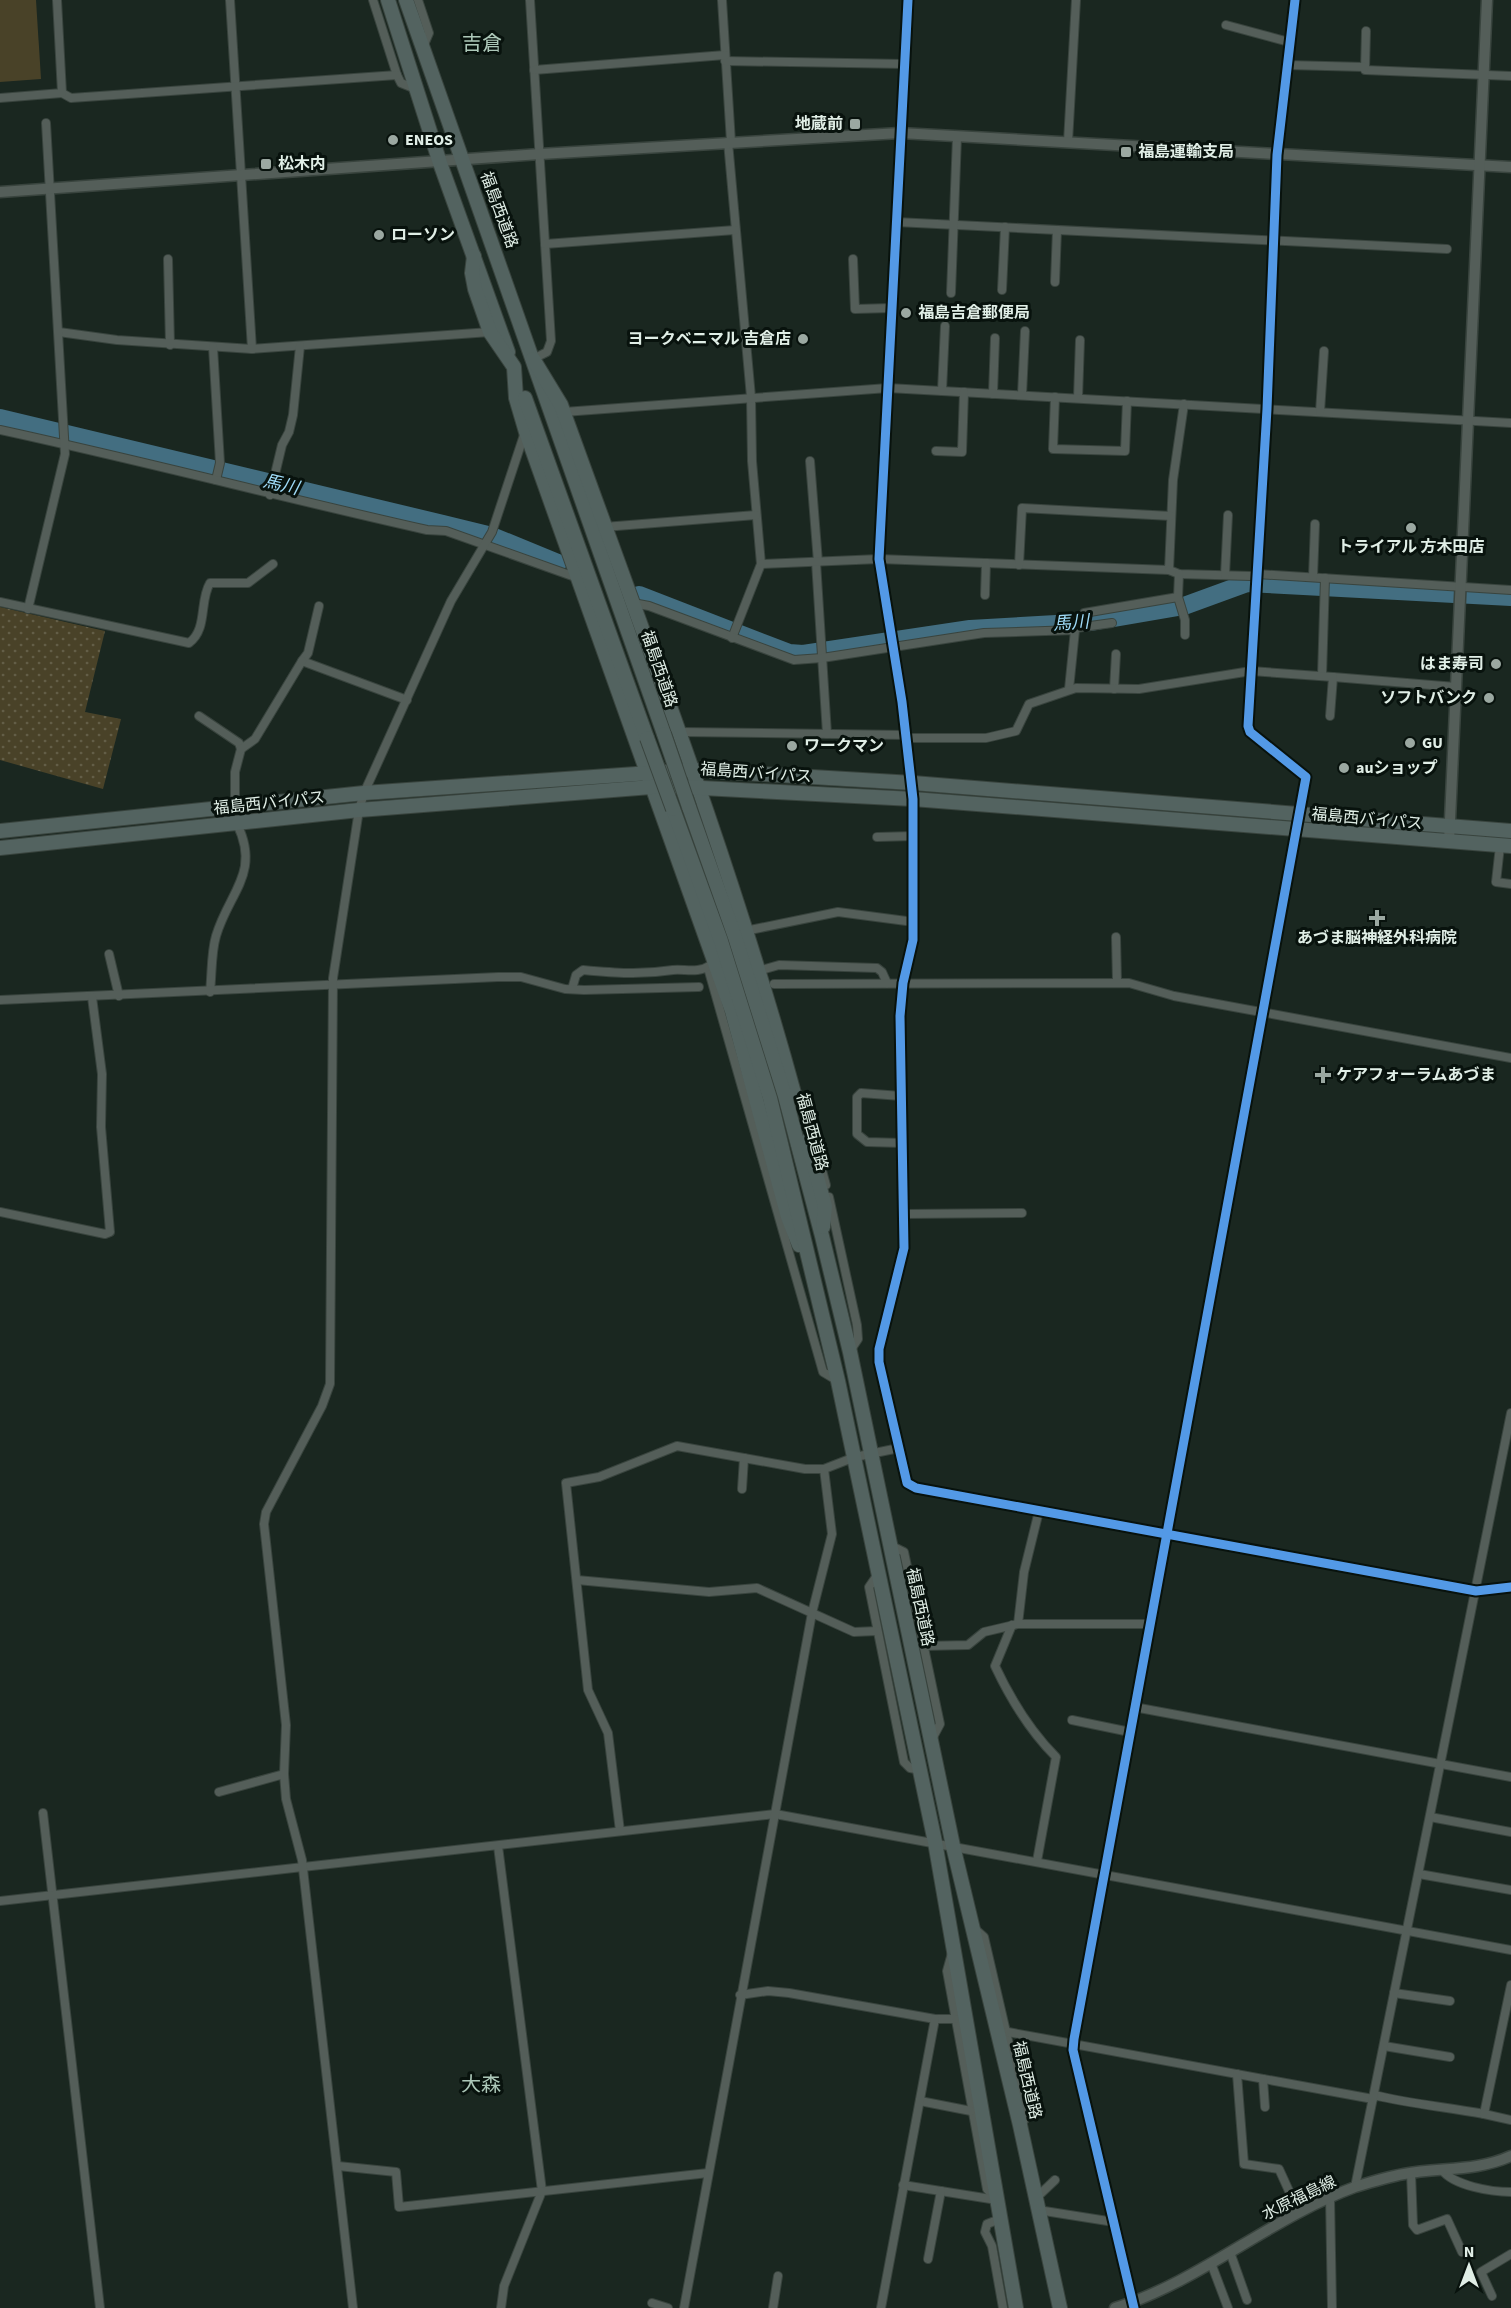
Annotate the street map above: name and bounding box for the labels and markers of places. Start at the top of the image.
place label: 地蔵前 [795,113,843,135]
marker: 地蔵前 [848,117,862,131]
place label: ENEOS [405,129,453,151]
marker: ENEOS [386,133,400,147]
place label: 福島運輸支局 [1138,141,1234,163]
marker: 福島運輸支局 [1119,145,1133,159]
place label: 松木内 [278,153,326,175]
marker: 松木内 [259,157,273,171]
place label: ローソン [391,224,455,246]
marker: ローソン [372,228,386,242]
place label: 福島吉倉郵便局 [918,302,1030,324]
marker: 福島吉倉郵便局 [899,306,913,320]
place label: ヨークベニマル 吉倉店 [628,328,791,350]
marker: ヨークベニマル 吉倉店 [796,332,810,346]
marker: トライアル 方木田店 [1404,521,1418,535]
place label: トライアル 方木田店 [1337,536,1485,558]
place label: はま寿司 [1420,653,1484,675]
marker: はま寿司 [1489,657,1503,671]
place label: ソフトバンク [1380,687,1477,709]
marker: ソフトバンク [1482,691,1496,705]
place label: GU [1422,732,1443,754]
place label: ワークマン [804,735,884,757]
marker: GU [1403,736,1417,750]
marker: ワークマン [785,739,799,753]
place label: auショップ [1356,757,1438,779]
marker: auショップ [1337,761,1351,775]
marker: あづま脳神経外科病院 [1368,909,1386,927]
place label: あづま脳神経外科病院 [1297,927,1457,949]
place label: ケアフォーラムあづま [1336,1064,1496,1086]
marker: ケアフォーラムあづま [1314,1066,1332,1084]

